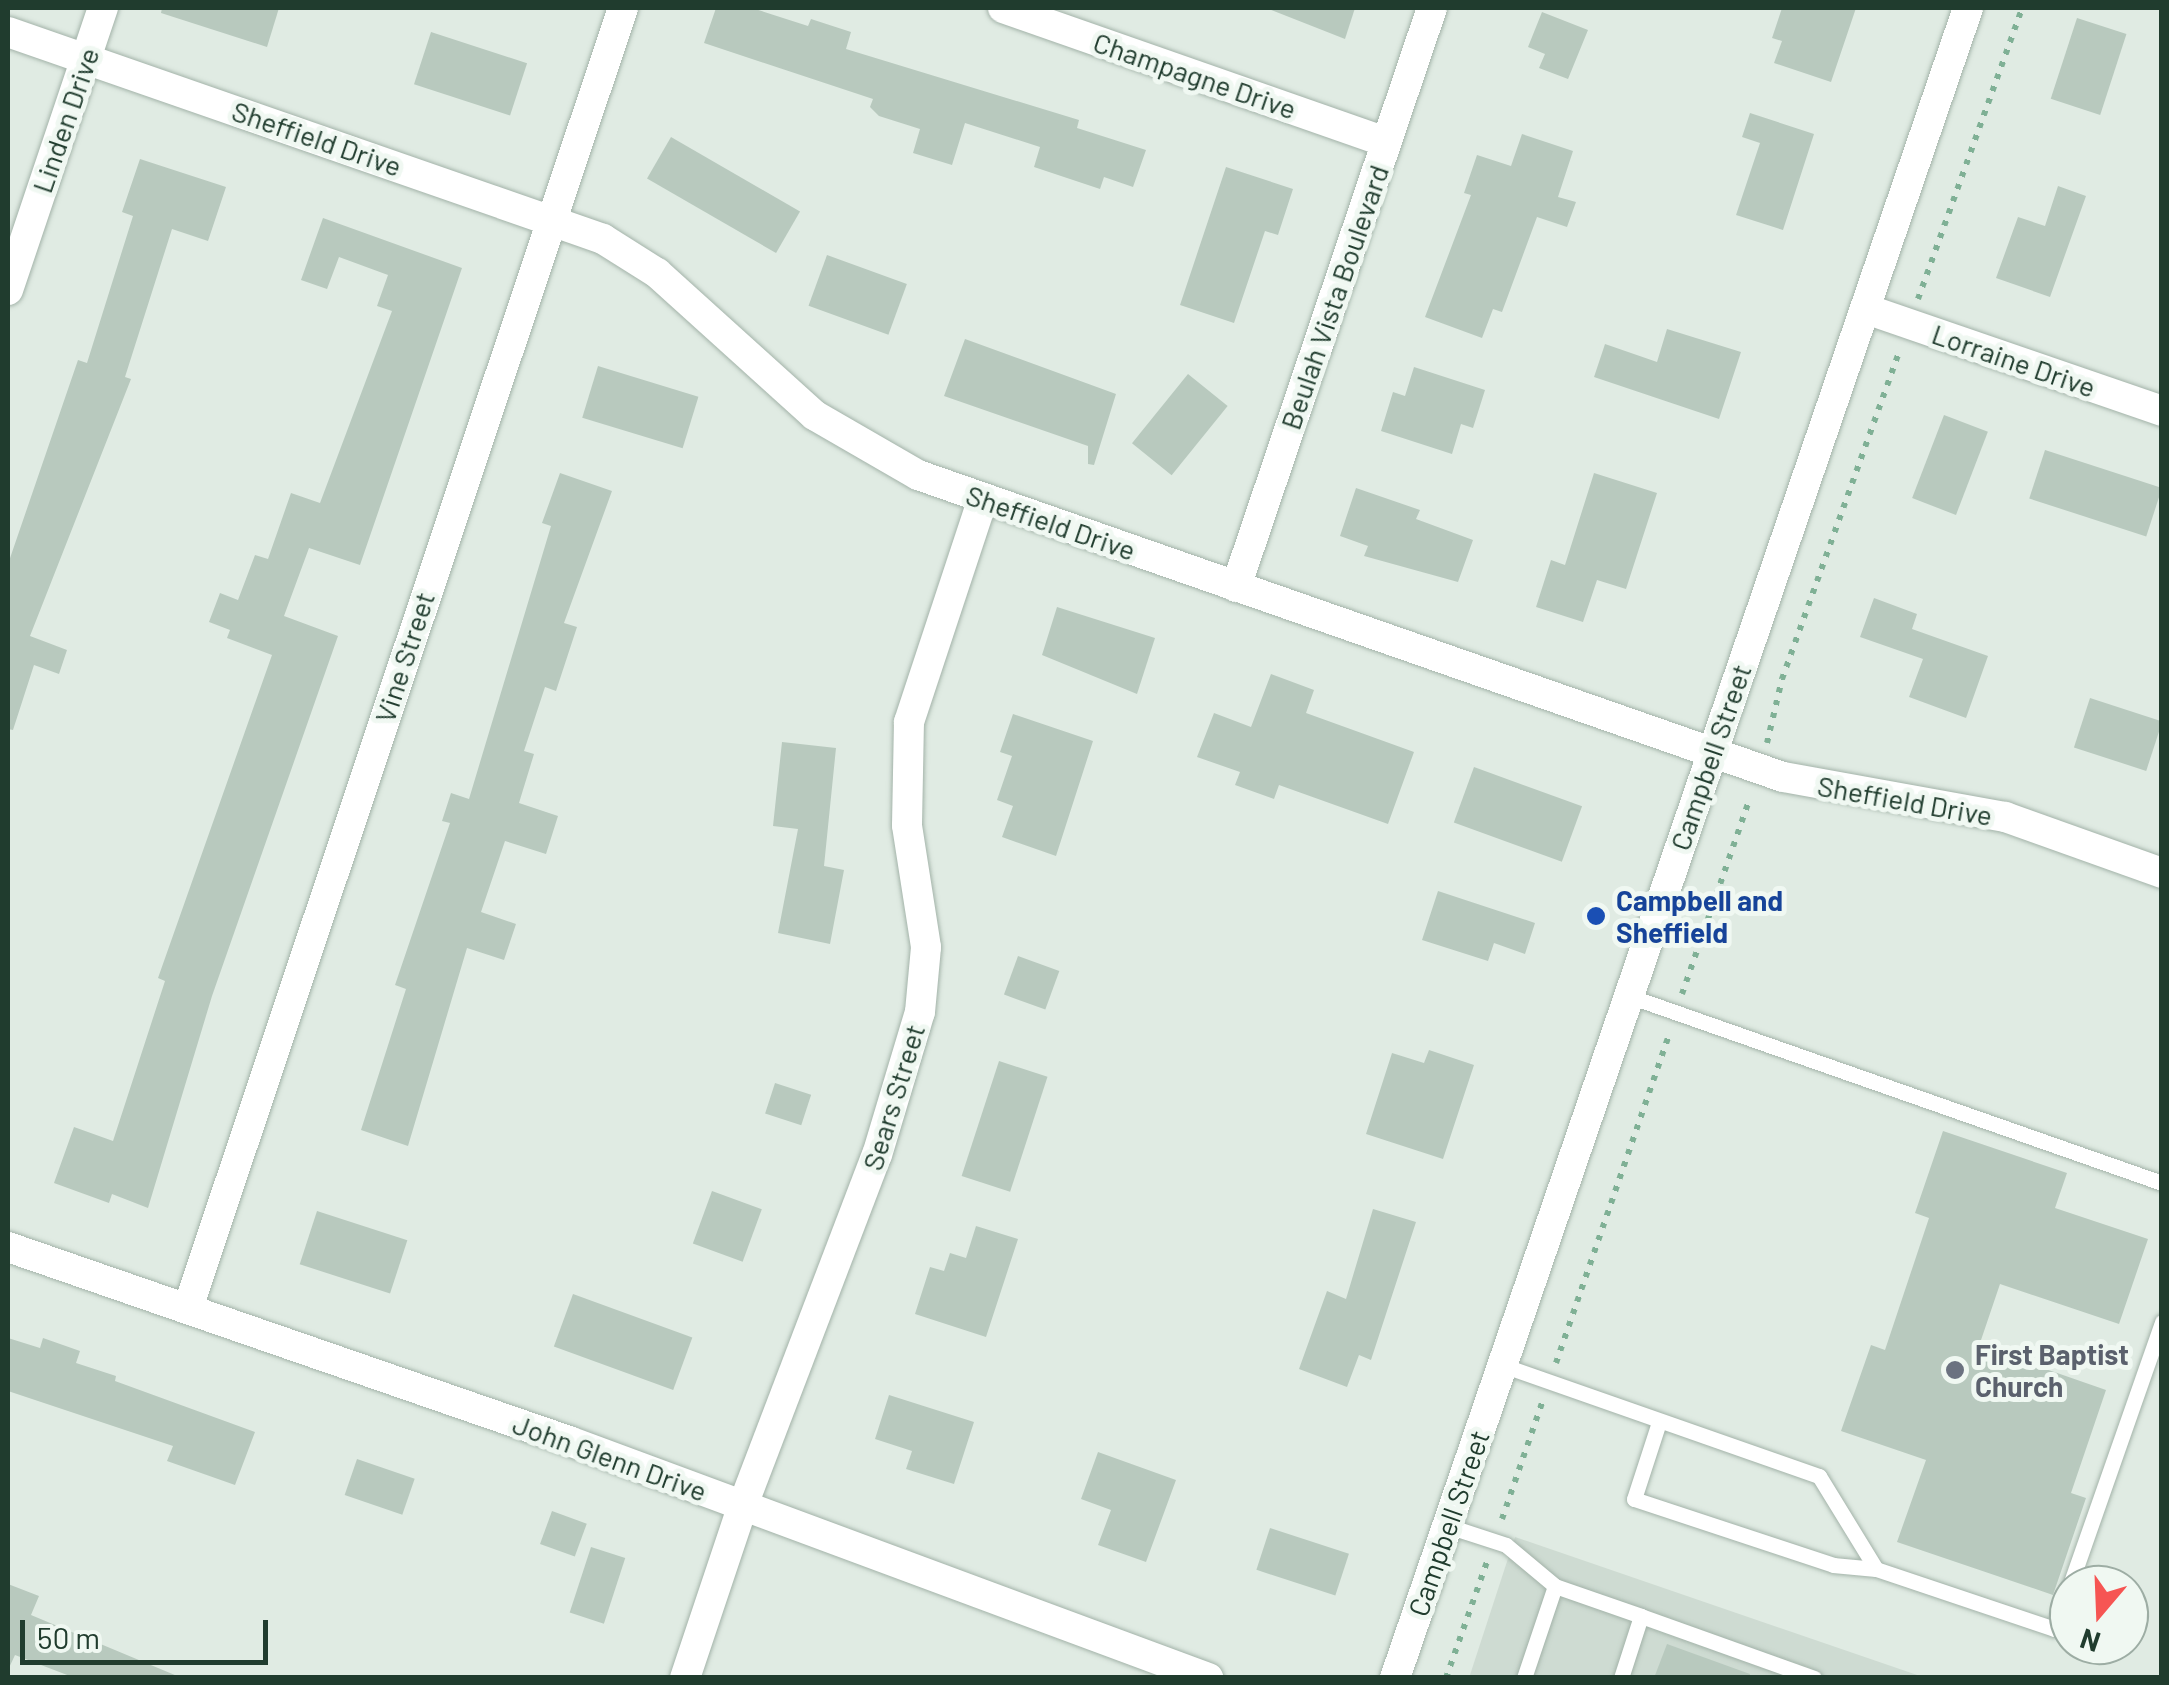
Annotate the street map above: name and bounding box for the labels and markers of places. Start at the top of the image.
place label: Campbell and Sheffield [1616,883,1783,949]
marker: Campbell and Sheffield [1585,905,1607,927]
place label: First Baptist Church [1975,1337,2129,1403]
marker: First Baptist Church [1944,1359,1966,1381]

